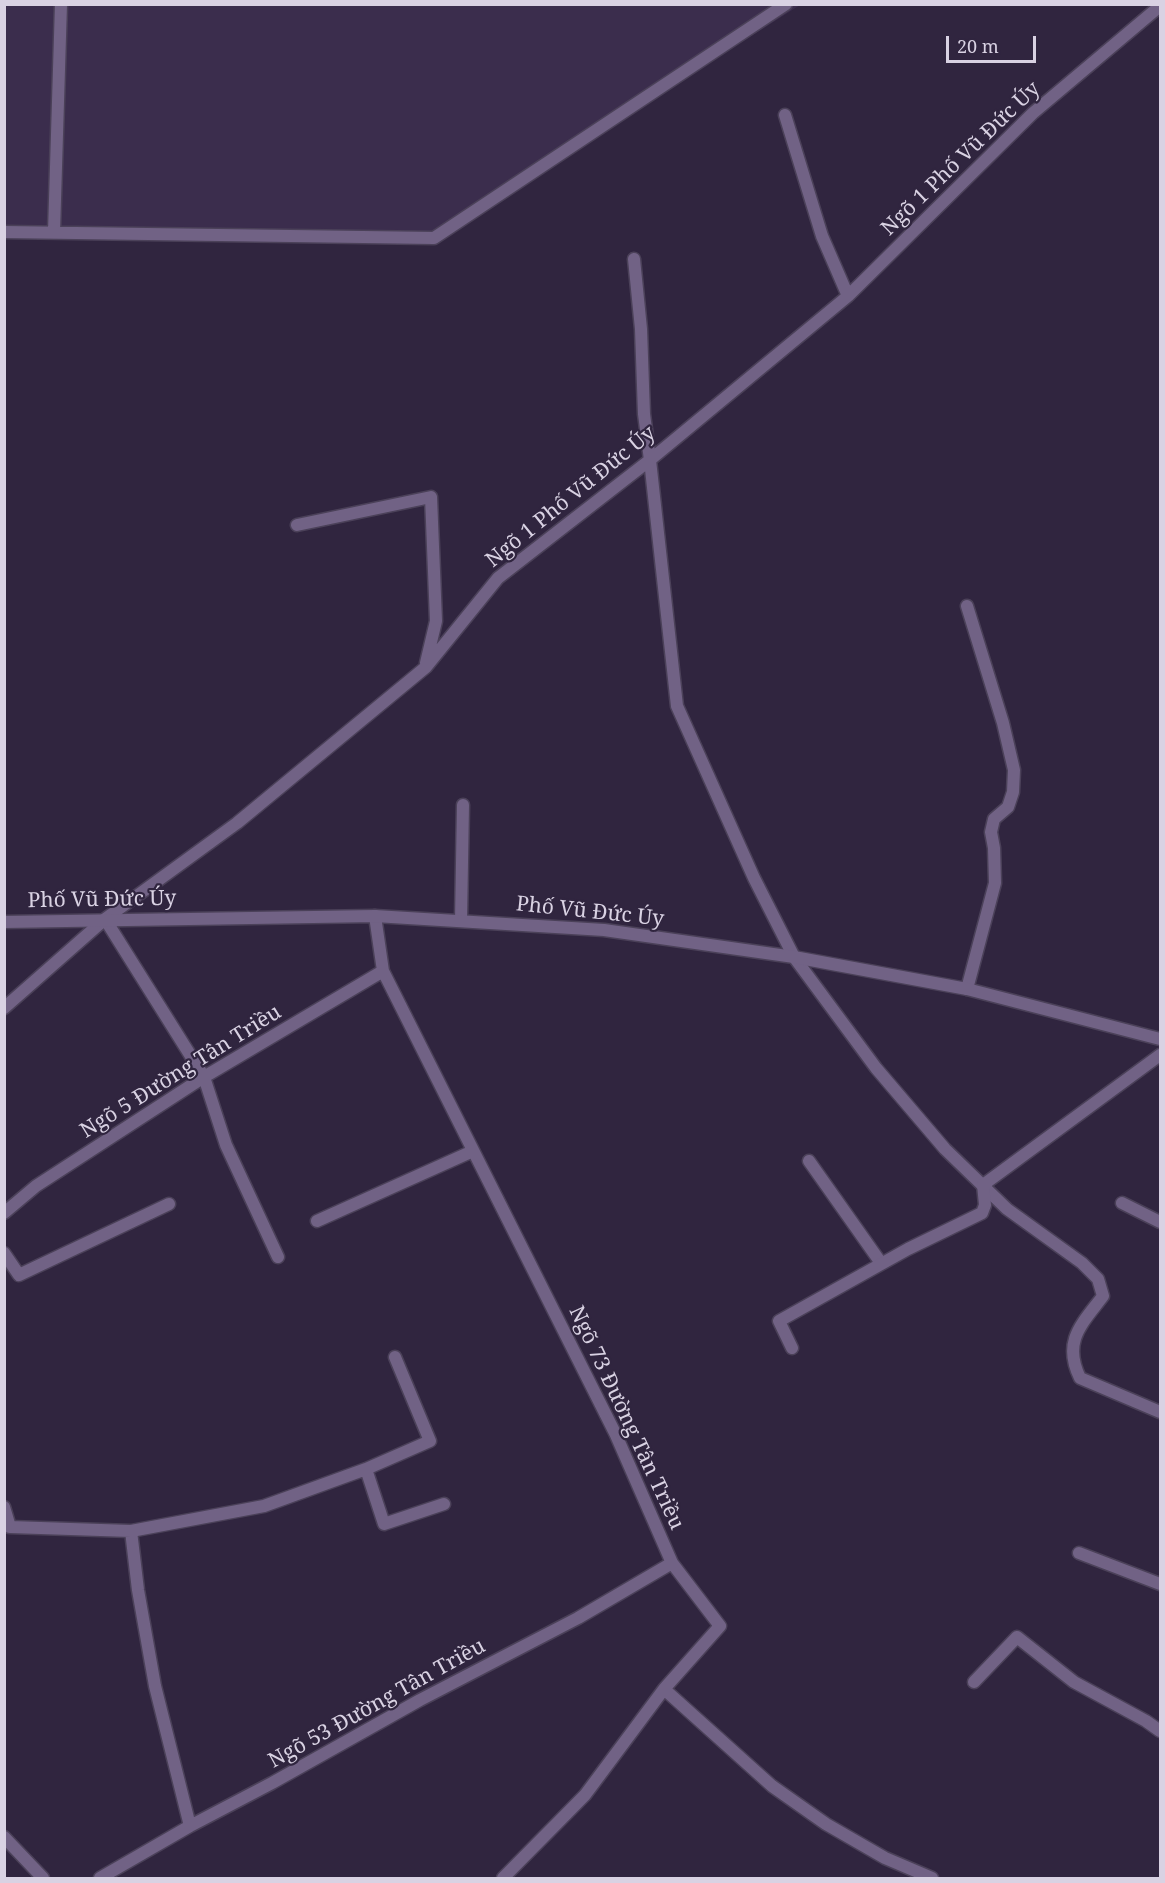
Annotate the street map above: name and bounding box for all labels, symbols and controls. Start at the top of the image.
scale bar [949,24,1039,62]
text: 20 m [957,34,999,58]
street label: Ngõ 1 Phố Vũ Đức Úy [876,77,1046,241]
street label: Ngõ 1 Phố Vũ Đức Úy [481,421,661,573]
street label: Phố Vũ Đức Úy [27,886,177,914]
street label: Phố Vũ Đức Úy [515,892,665,932]
street label: Ngõ 5 Đường Tân Triều [76,1000,286,1144]
street label: Ngõ 73 Đường Tân Triều [563,1302,689,1534]
street label: Ngõ 53 Đường Tân Triều [264,1634,490,1774]

